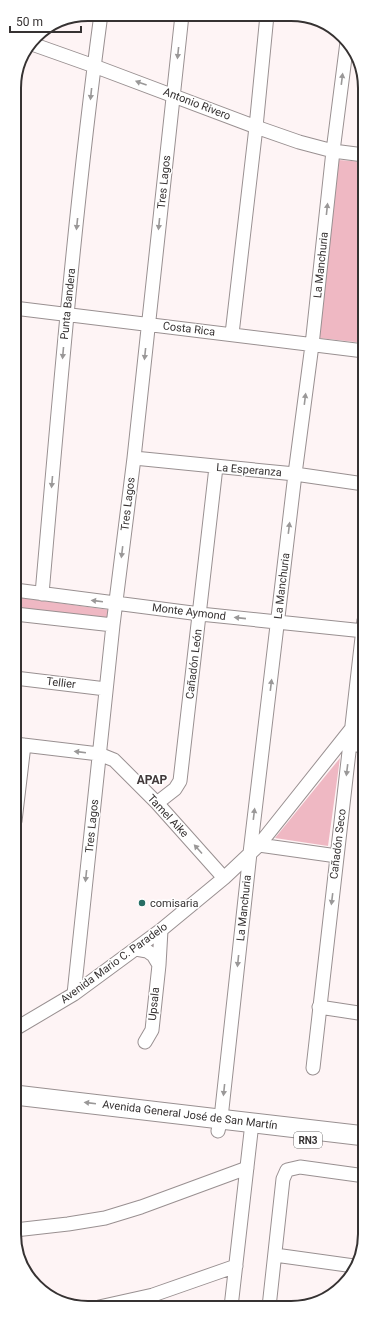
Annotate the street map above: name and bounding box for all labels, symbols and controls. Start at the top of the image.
scale bar [10,8,81,34]
text: 50 m [16,15,43,29]
one-way arrow [174,47,181,59]
one-way arrow [339,73,345,85]
one-way arrow [134,80,146,86]
street label: Antonio Rivero [161,85,233,123]
one-way arrow [88,88,94,100]
street label: Tres Lagos [155,154,173,210]
one-way arrow [324,203,330,215]
one-way arrow [74,218,80,230]
one-way arrow [156,218,162,230]
street label: La Manchuria [311,231,331,299]
street label: Punta Bandera [58,268,78,340]
street label: Costa Rica [162,319,216,339]
one-way arrow [60,347,67,359]
one-way arrow [142,348,148,360]
one-way arrow [302,393,308,405]
street label: La Esperanza [216,461,282,479]
one-way arrow [48,476,55,488]
street label: Tres Lagos [118,476,138,532]
one-way arrow [286,522,292,534]
one-way arrow [119,546,125,558]
street label: La Manchuria [271,552,293,620]
one-way arrow [91,597,103,604]
street label: Monte Aymond [151,601,227,623]
one-way arrow [233,615,246,621]
street label: Cañadón León [183,628,205,700]
street label: Tellier [46,675,77,691]
one-way arrow [267,679,274,691]
one-way arrow [74,748,86,755]
one-way arrow [344,764,350,776]
district label: APAP [137,773,168,787]
street label: Tamel Aike [145,792,191,840]
street label: Tres Lagos [83,798,101,854]
one-way arrow [251,808,258,820]
street label: Cañadón Seco [327,808,349,880]
one-way arrow [193,844,202,854]
one-way arrow [83,870,90,882]
street label: La Manchuria [234,874,254,942]
one-way arrow [329,893,335,905]
place label: comisaria [150,897,198,910]
marker: comisaria [137,898,147,908]
street label: Avenida Mario C. Paradelo [58,920,170,1006]
one-way arrow [235,955,241,967]
street label: Upsala [146,987,162,1021]
one-way arrow [220,1084,227,1096]
street label: Avenida General José de San Martín [102,1098,278,1132]
one-way arrow [84,1100,96,1106]
road number: RN3 [294,1132,322,1148]

